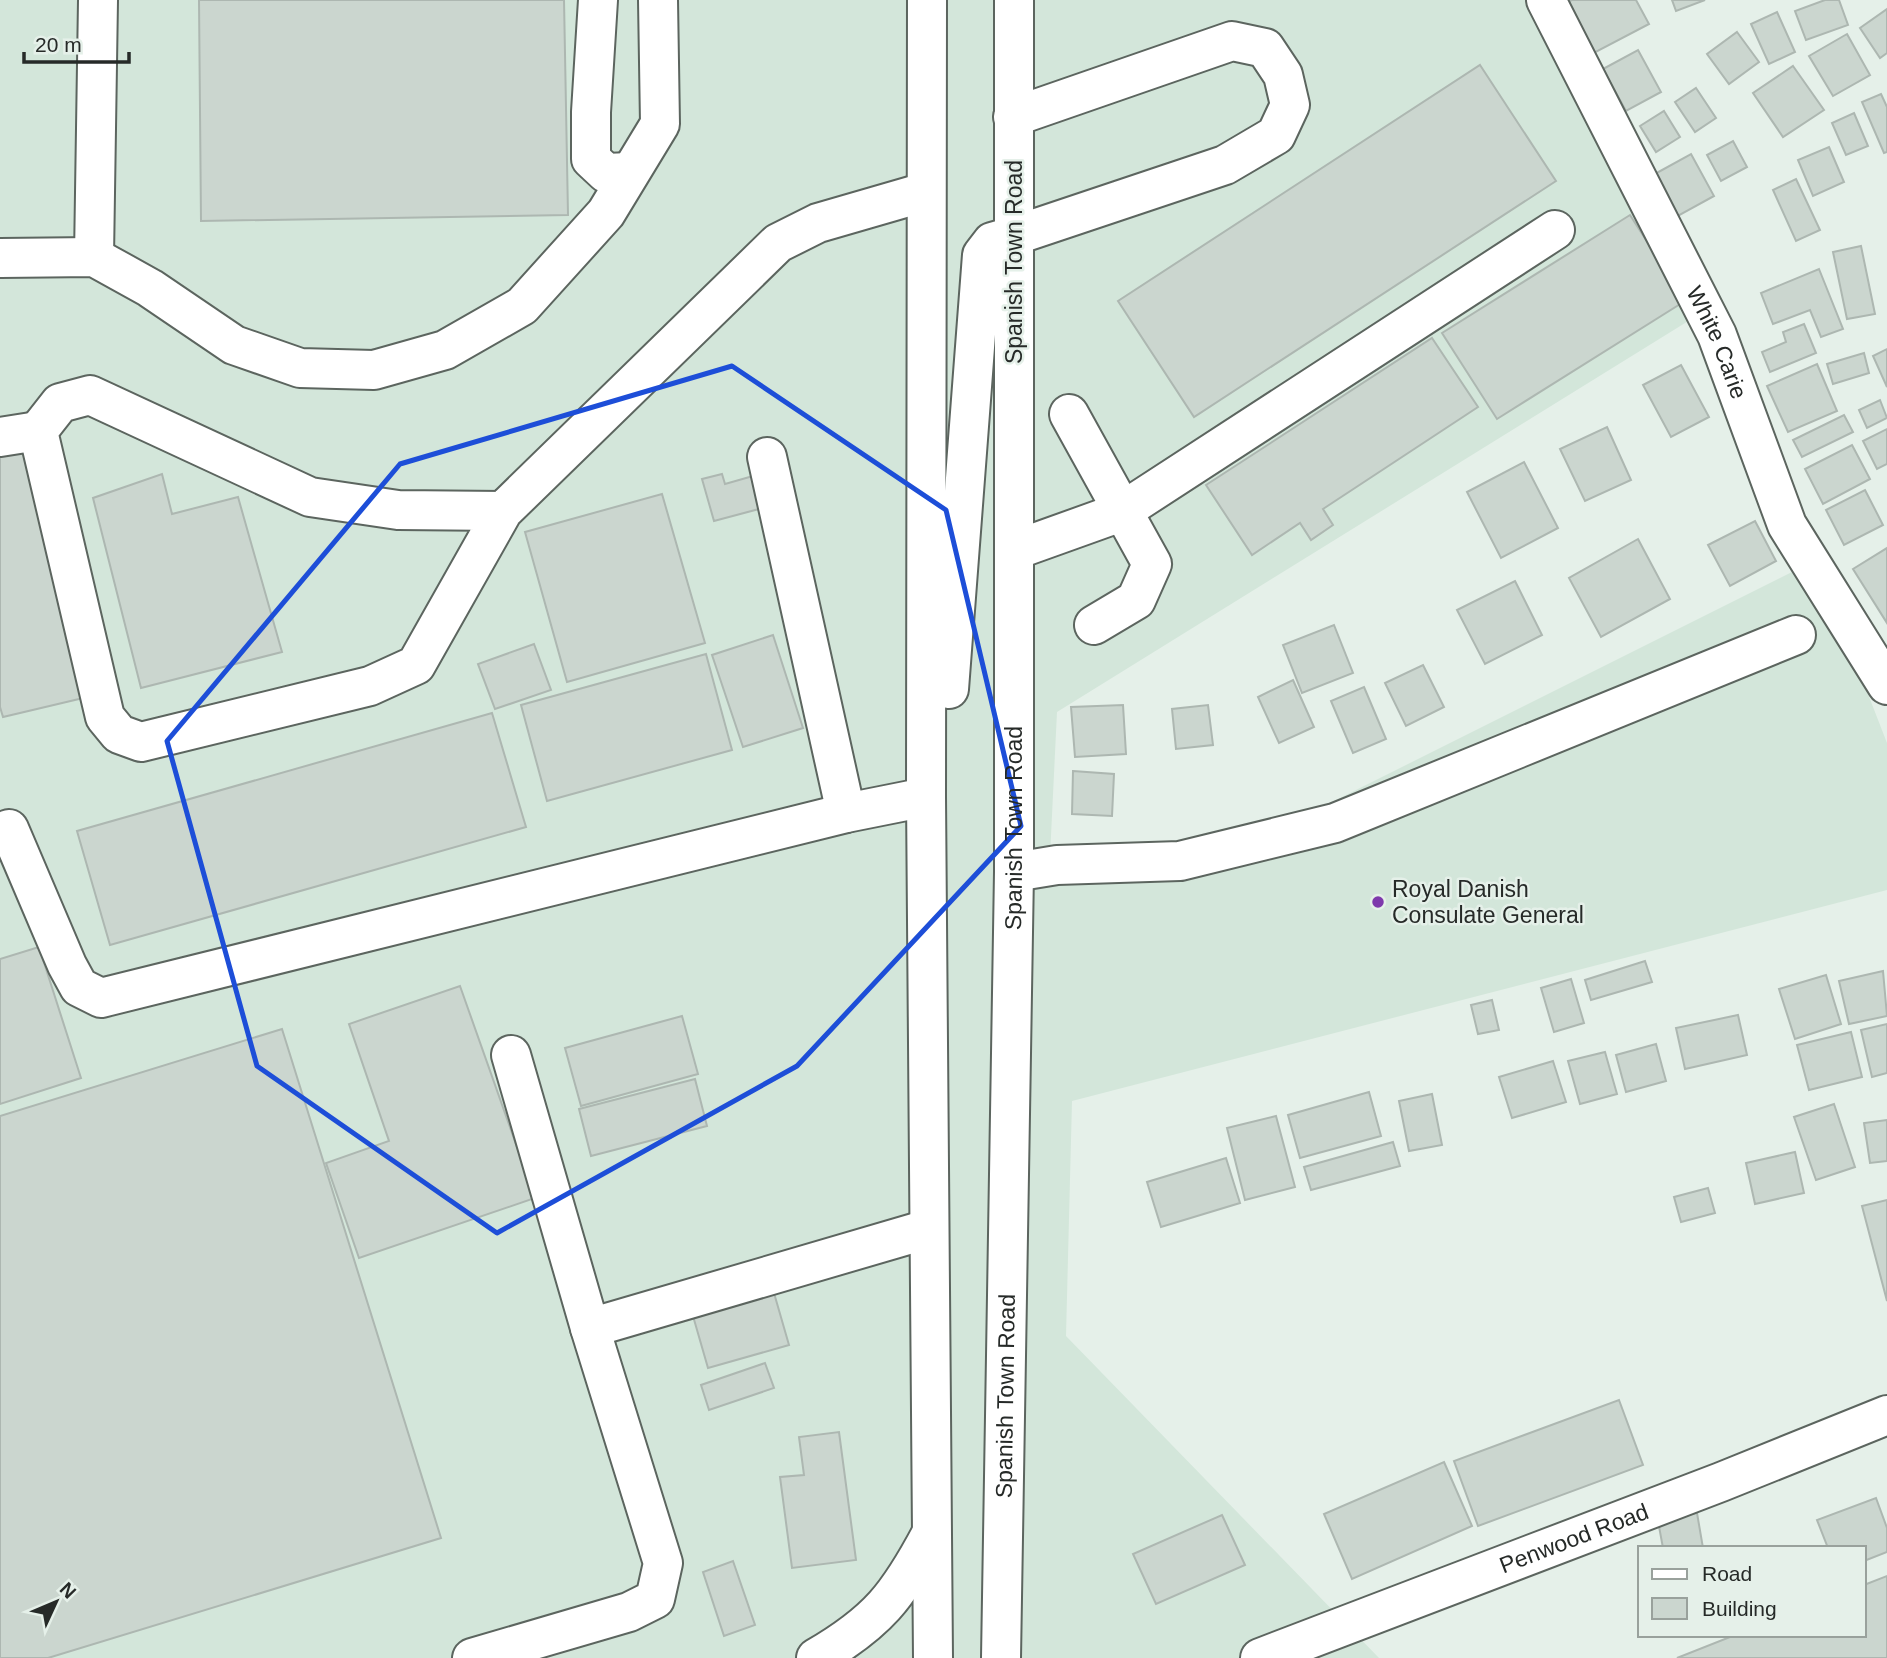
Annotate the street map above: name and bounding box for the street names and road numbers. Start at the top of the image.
street label: Spanish Town Road [1001,160,1027,364]
street label: White Carie [1681,282,1752,402]
street label: Spanish Town Road [1000,726,1027,930]
street label: Spanish Town Road [991,1294,1020,1498]
street label: Penwood Road [1496,1498,1652,1578]

